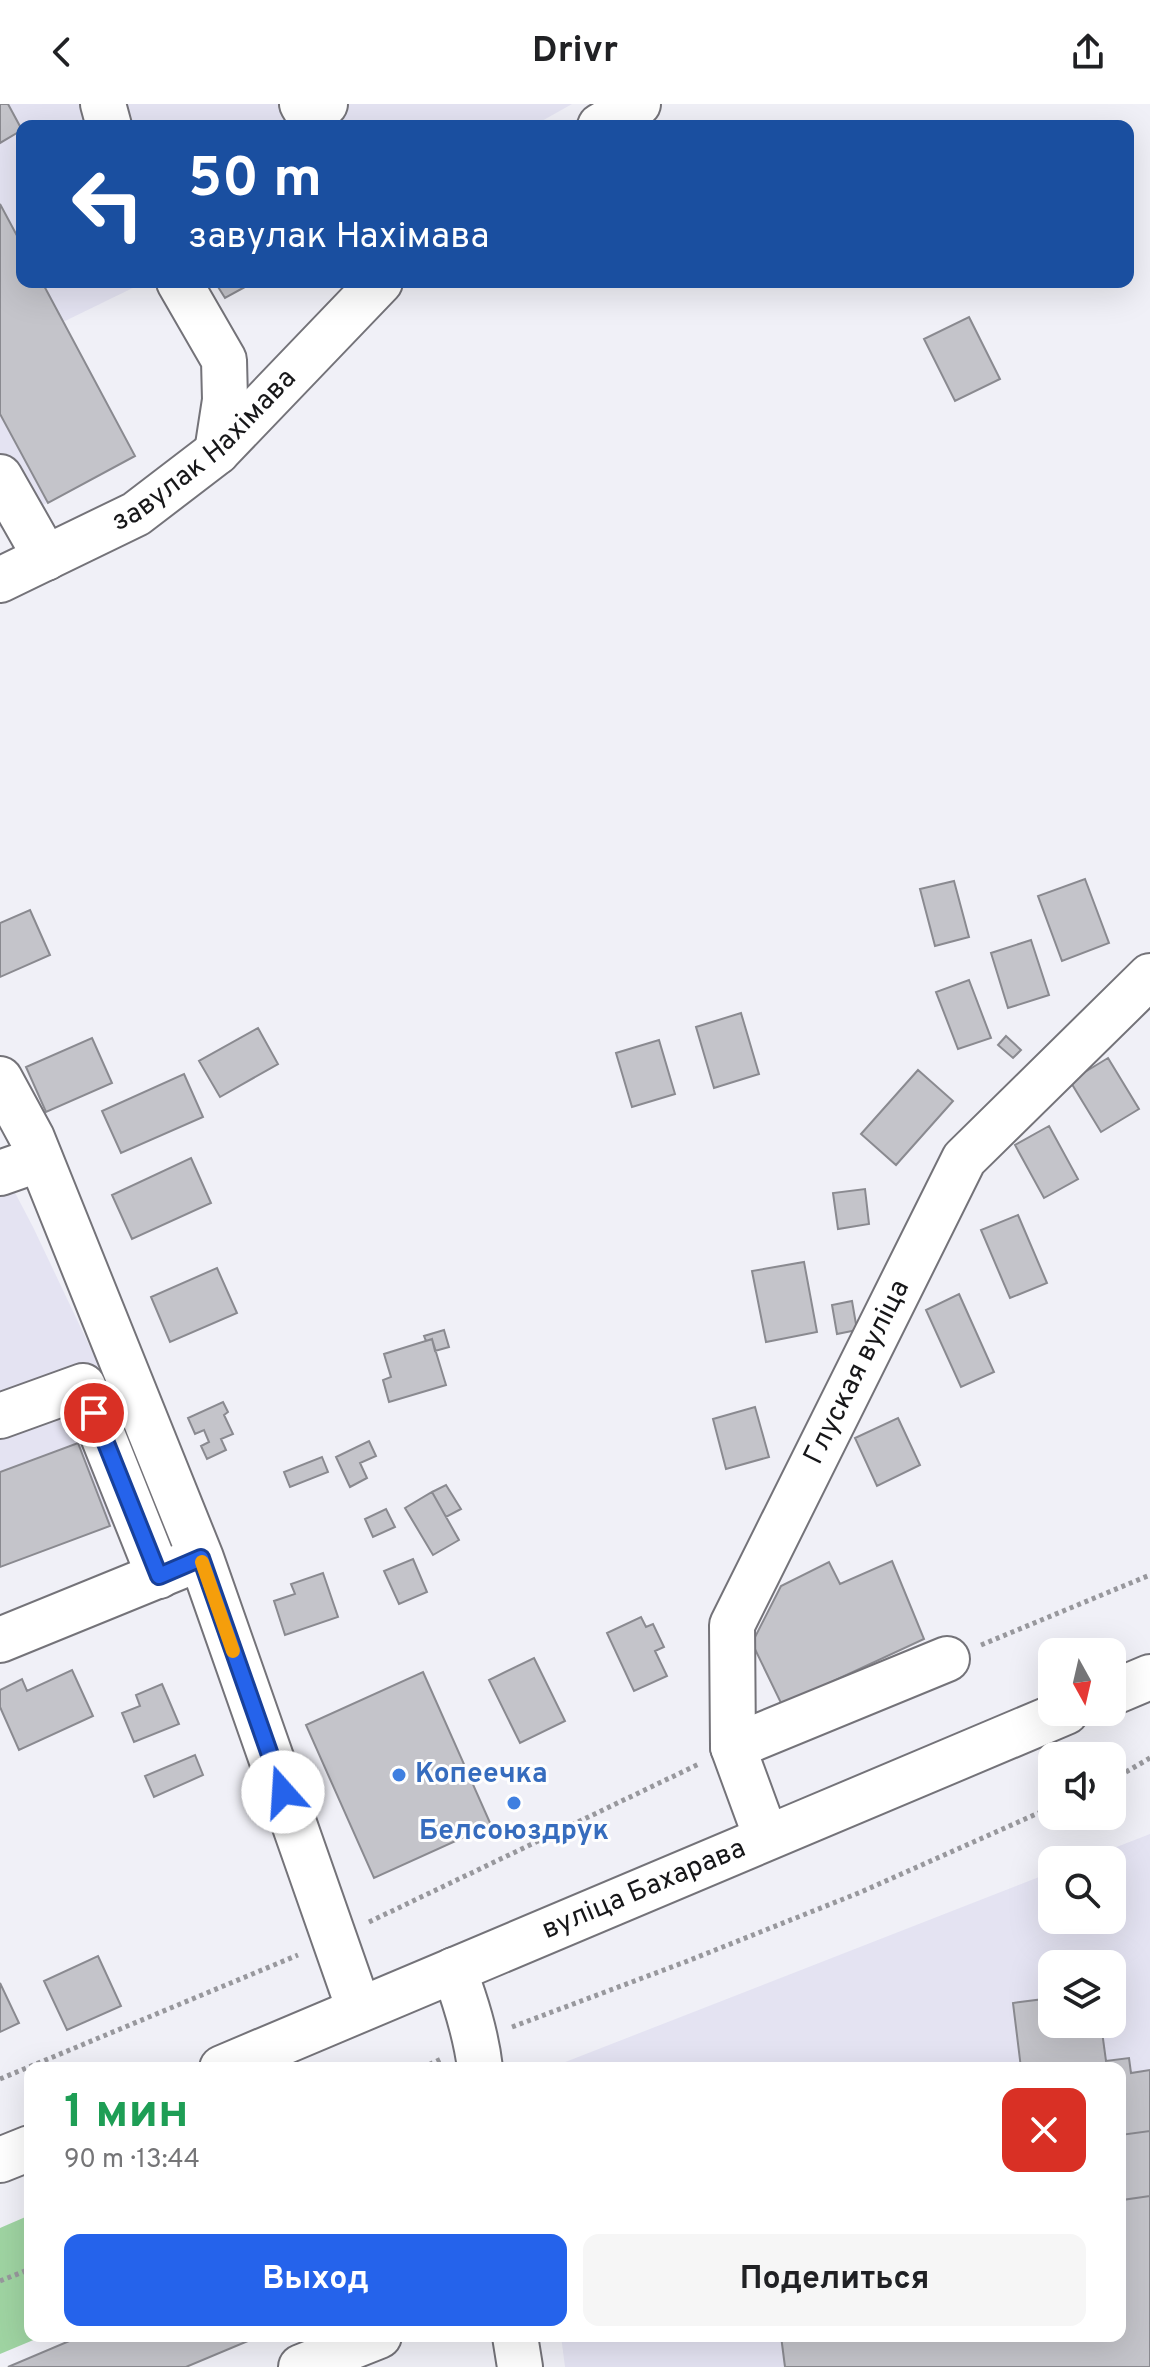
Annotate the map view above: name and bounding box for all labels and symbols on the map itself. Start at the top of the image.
street label: завулак Нахімава [106,361,305,541]
street label: Глуская вуліца [797,1274,919,1471]
pin [60,1379,128,1447]
north arrow [1038,1638,1126,1726]
position arrow [241,1750,325,1834]
place label: Копеечка [415,1757,548,1793]
marker: Копеечка [390,1766,408,1784]
marker: Белсоюздрук [505,1794,523,1812]
place label: Белсоюздрук [419,1814,609,1850]
street label: вуліца Бахарава [537,1831,751,1949]

